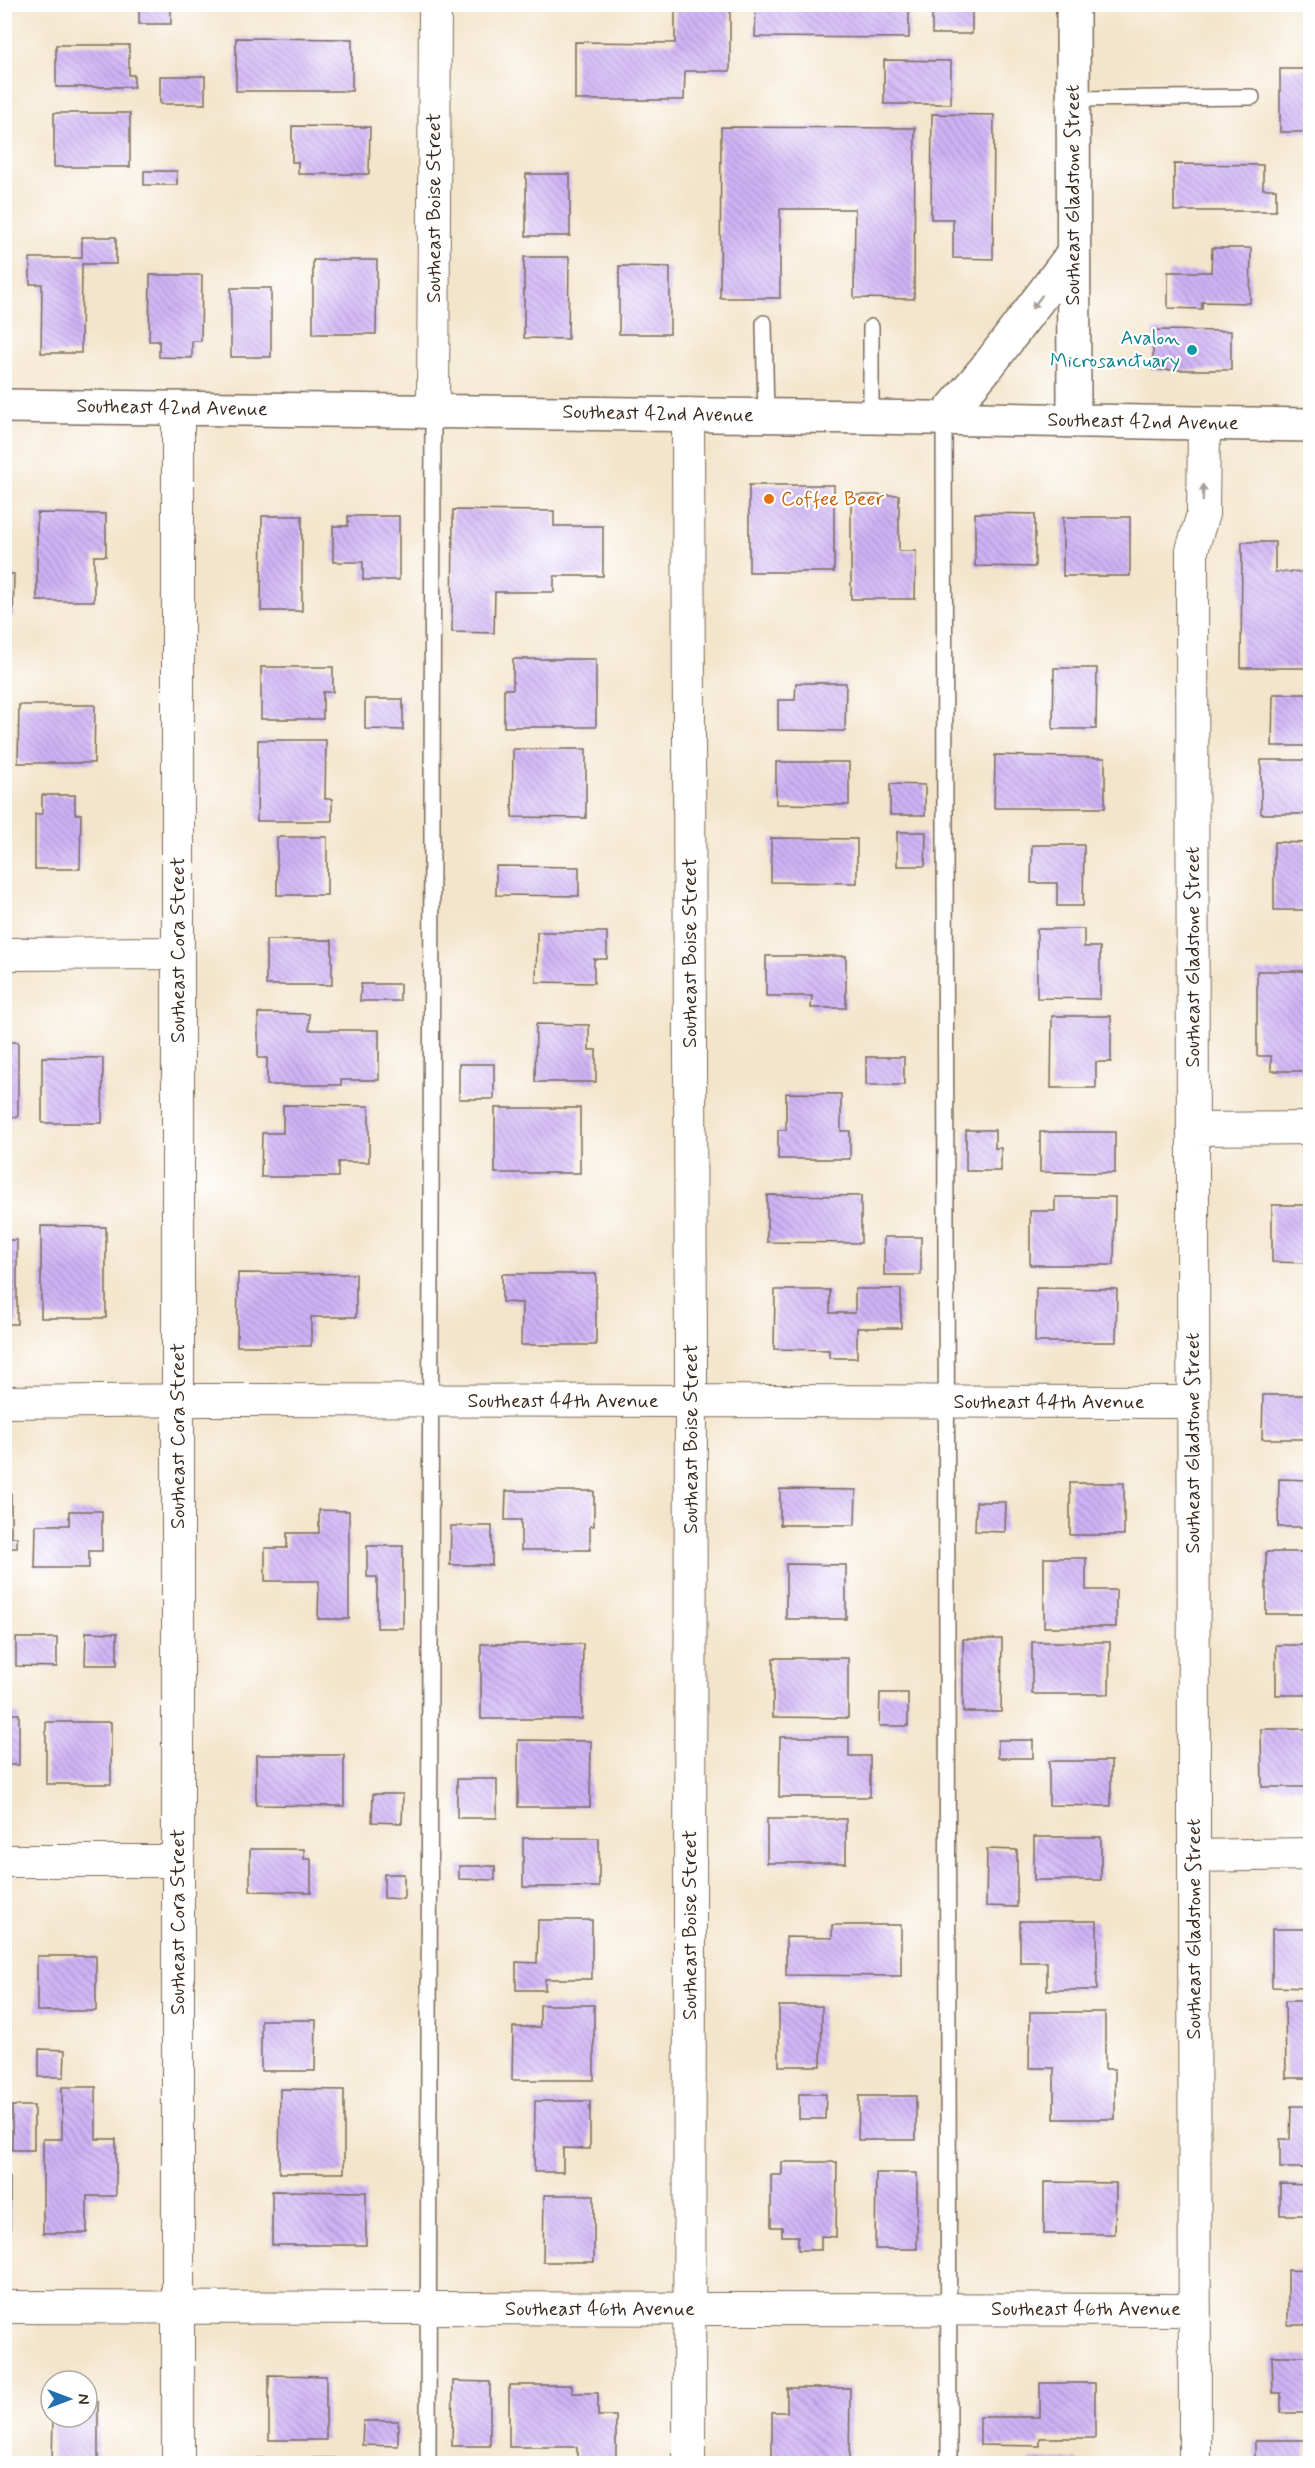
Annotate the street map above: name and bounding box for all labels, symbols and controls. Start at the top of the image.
street label: Southeast Gladstone Street [1060,84,1087,306]
street label: Southeast Boise Street [421,113,448,303]
one-way arrow [1031,294,1043,309]
place label: Avalon Microsanctuary [1050,325,1180,375]
marker: Avalon Microsanctuary [1185,343,1199,357]
street label: Southeast 42nd Avenue [76,393,268,423]
street label: Southeast 42nd Avenue [562,399,754,429]
street label: Southeast 42nd Avenue [1047,407,1239,437]
one-way arrow [1198,484,1208,503]
place label: Coffee Beer [781,486,885,513]
marker: Coffee Beer [762,492,776,506]
street label: Southeast Gladstone Street [1180,846,1207,1068]
street label: Southeast Cora Street [165,857,192,1043]
street label: Southeast Boise Street [677,858,704,1048]
street label: Southeast Gladstone Street [1180,1332,1207,1554]
street label: Southeast Cora Street [165,1343,192,1529]
street label: Southeast Boise Street [678,1344,705,1534]
street label: Southeast 44th Avenue [468,1388,659,1415]
street label: Southeast 44th Avenue [954,1389,1145,1416]
street label: Southeast Gladstone Street [1181,1818,1208,2040]
street label: Southeast Cora Street [165,1829,192,2015]
street label: Southeast Boise Street [677,1830,704,2020]
street label: Southeast 46th Avenue [505,2296,695,2323]
street label: Southeast 46th Avenue [991,2296,1181,2323]
north arrow [39,2369,99,2429]
text: N [72,2394,93,2404]

